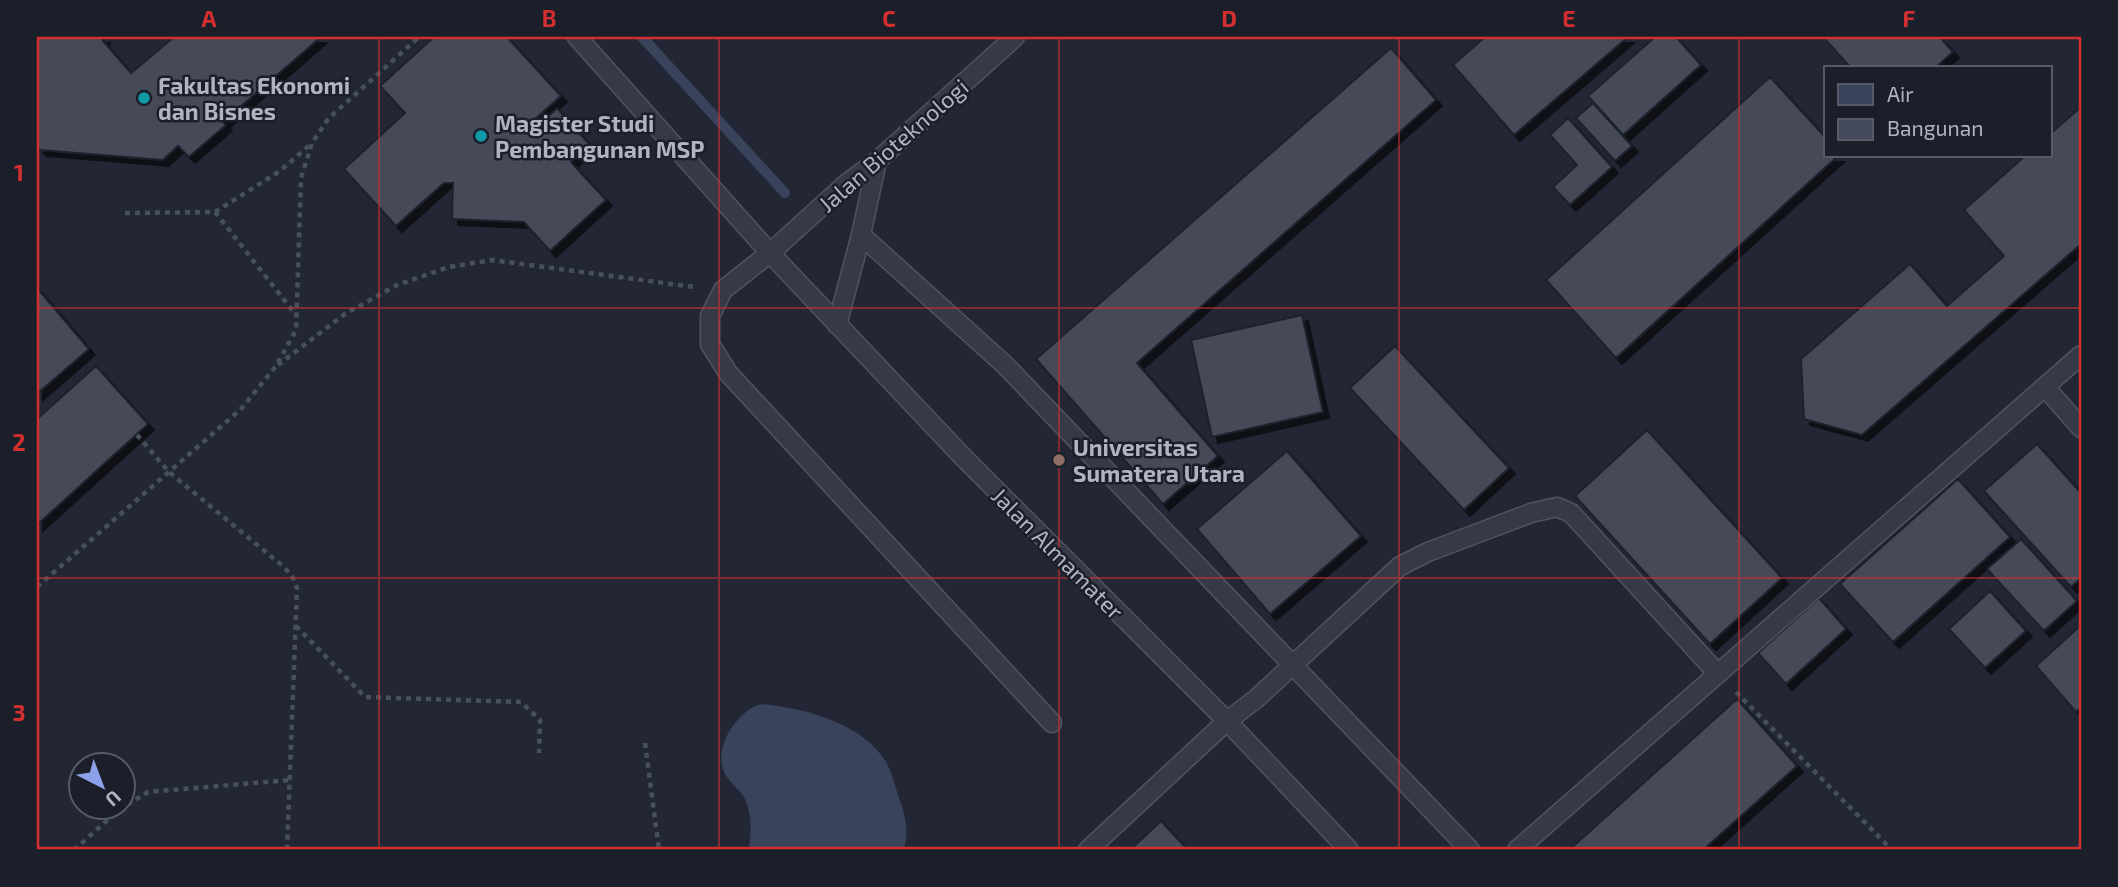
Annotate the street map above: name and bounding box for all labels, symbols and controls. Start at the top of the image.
text: A [201,4,217,32]
text: B [542,4,556,32]
text: C [882,4,896,32]
text: D [1221,4,1237,32]
text: E [1562,4,1576,32]
text: F [1903,4,1916,32]
legend [1824,66,2052,158]
place label: Fakultas Ekonomi dan Bisnes [158,71,350,125]
street label: Jalan Bioteknologi [812,72,974,218]
text: Air [1887,81,1914,106]
marker: Fakultas Ekonomi dan Bisnes [136,90,152,106]
place label: Magister Studi Pembangunan MSP [495,109,704,163]
text: Bangunan [1887,115,1983,140]
marker: Magister Studi Pembangunan MSP [473,128,489,144]
text: 1 [14,158,24,186]
text: 2 [12,428,26,456]
place label: Universitas Sumatera Utara [1073,433,1245,487]
marker: Universitas Sumatera Utara [1051,452,1067,468]
street label: Jalan Almamater [986,481,1130,625]
text: 3 [12,698,26,726]
north arrow [66,750,136,820]
text: U [101,786,126,812]

